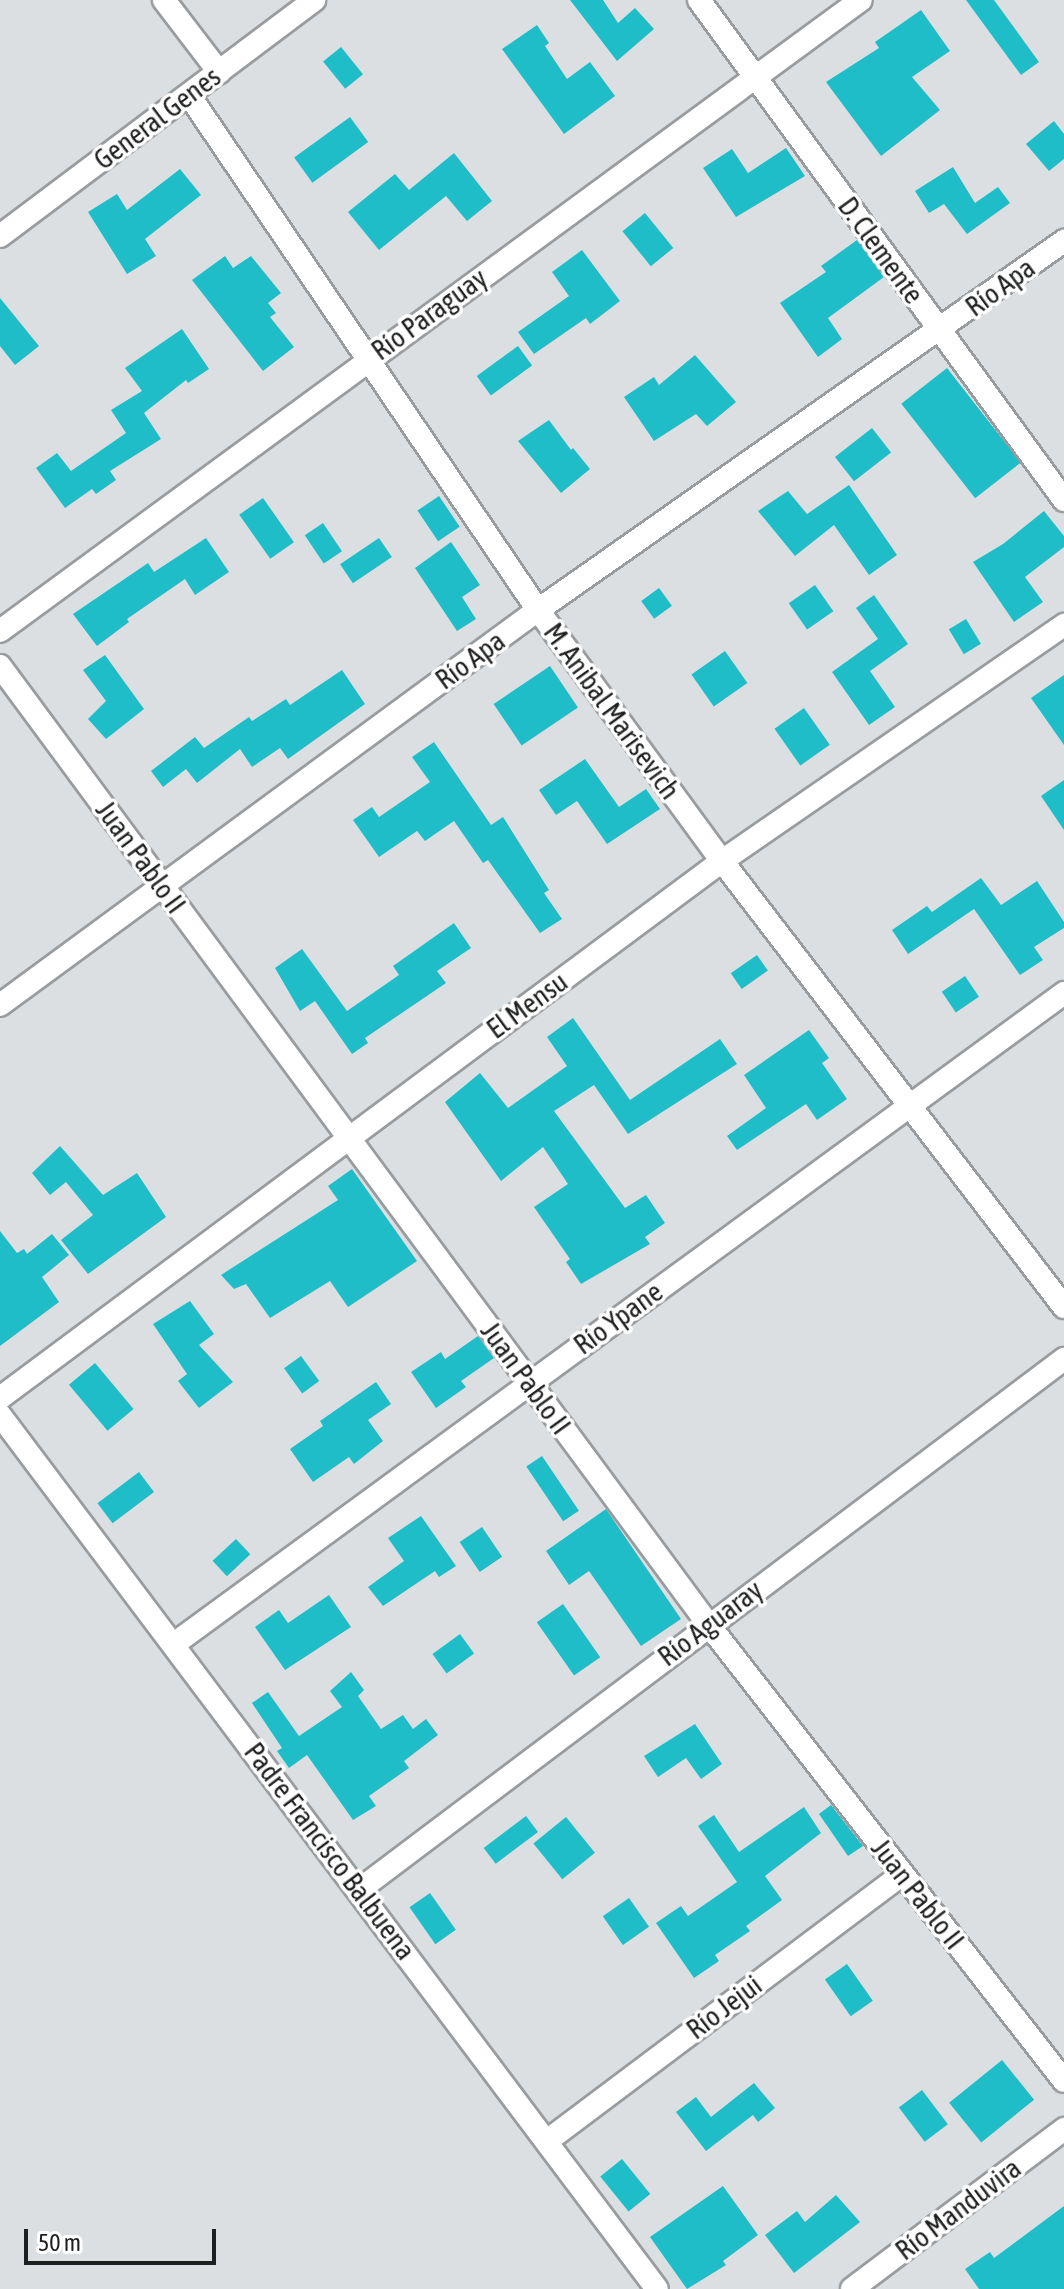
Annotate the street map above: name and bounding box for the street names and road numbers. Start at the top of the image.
street label: General Genes [87,60,227,176]
street label: D. Clemente [831,190,931,310]
street label: Río Apa [959,251,1041,323]
street label: Río Paraguay [365,261,493,367]
street label: M. Anibal Marisevich [537,616,687,806]
street label: Río Apa [429,624,511,696]
street label: Juan Pablo II [89,794,193,920]
street label: El Mensu [480,964,574,1046]
street label: Río Ypane [567,1275,669,1361]
street label: Juan Pablo II [474,1315,578,1441]
street label: Río Aguaray [651,1573,769,1673]
street label: Padre Francisco Balbuena [237,1736,423,1966]
street label: Juan Pablo II [865,1832,971,1956]
street label: Río Jejui [680,1968,768,2046]
street label: Río Manduvira [889,2151,1027,2267]

